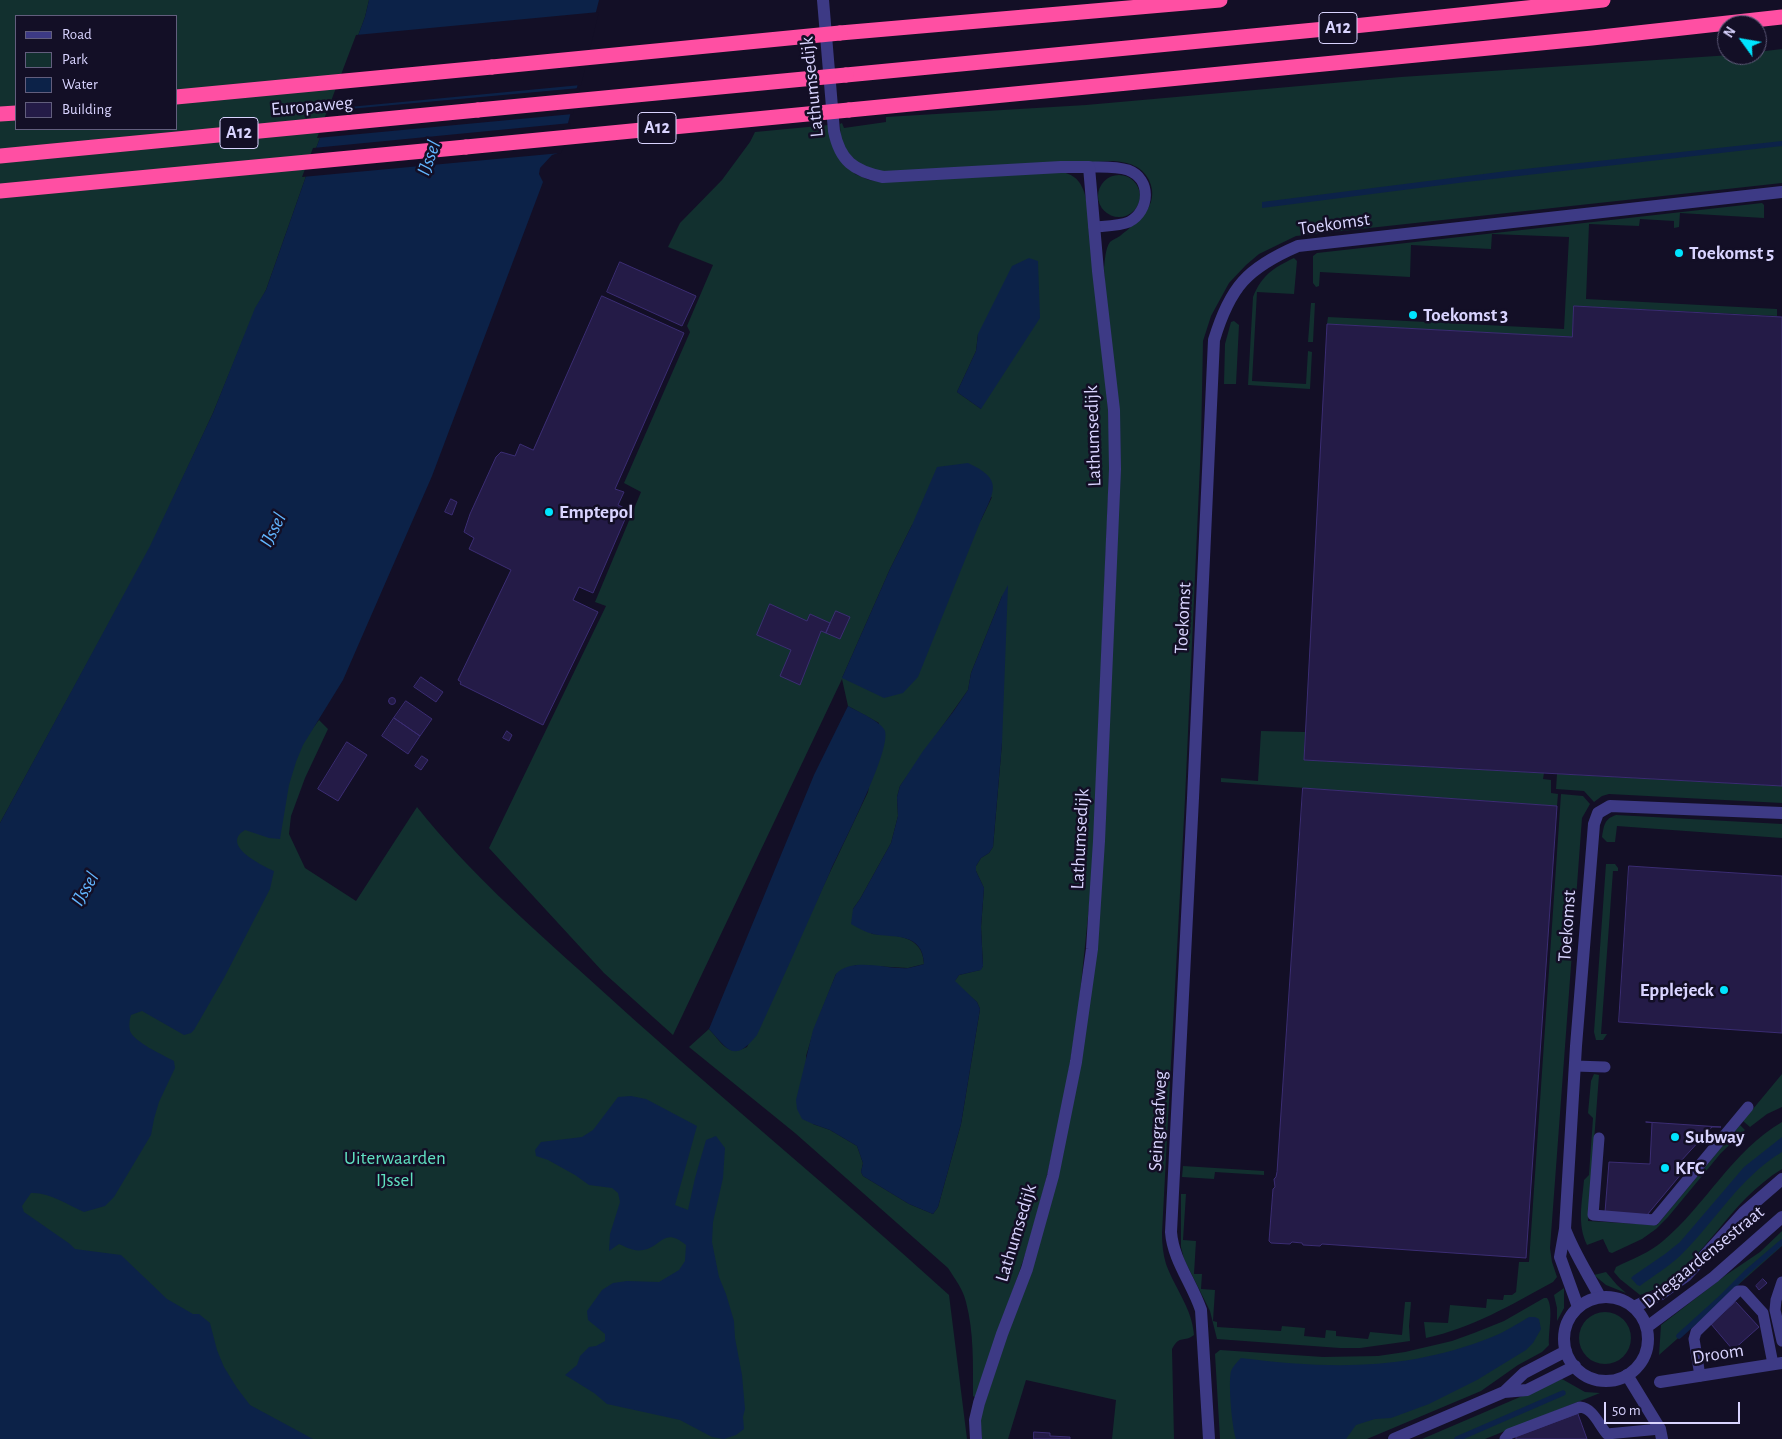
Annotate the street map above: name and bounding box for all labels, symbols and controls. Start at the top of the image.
road number: A12 [1319,12,1357,44]
legend [15,15,178,130]
north arrow [1717,15,1767,65]
text: N [1722,25,1739,40]
text: Road [62,27,92,42]
street label: Lathumsedijk [795,35,829,139]
text: Park [62,52,88,67]
text: Water [62,77,98,92]
street label: Europaweg [270,91,354,121]
text: Building [62,102,112,117]
road number: A12 [638,112,676,144]
road number: A12 [220,118,258,148]
water label: IJssel [412,137,446,179]
street label: Toekomst [1297,208,1371,240]
place label: Toekomst 5 [1689,242,1774,264]
marker: Toekomst 5 [1673,247,1685,259]
place label: Toekomst 3 [1423,304,1508,326]
marker: Toekomst 3 [1407,309,1419,321]
street label: Lathumsedijk [1080,385,1106,487]
place label: Emptepol [559,501,633,523]
marker: Emptepol [543,506,555,518]
water label: IJssel [254,509,292,551]
street label: Toekomst [1170,581,1196,655]
street label: Lathumsedijk [1066,788,1094,890]
water label: IJssel [66,867,104,911]
street label: Toekomst [1553,889,1581,963]
place label: Epplejeck [1640,979,1714,1001]
marker: Epplejeck [1718,984,1730,996]
street label: Seingraafweg [1144,1070,1172,1172]
place label: Subway [1685,1126,1745,1148]
marker: Subway [1669,1131,1681,1143]
park label: Uiterwaarden IJssel [344,1147,446,1191]
place label: KFC [1675,1157,1705,1179]
marker: KFC [1659,1162,1671,1174]
street label: Lathumsedijk [990,1181,1042,1285]
street label: Driegaardensestraat [1637,1201,1769,1313]
street label: Droom [1691,1339,1745,1369]
scale bar [1607,1392,1743,1424]
text: 50 m [1612,1403,1641,1418]

